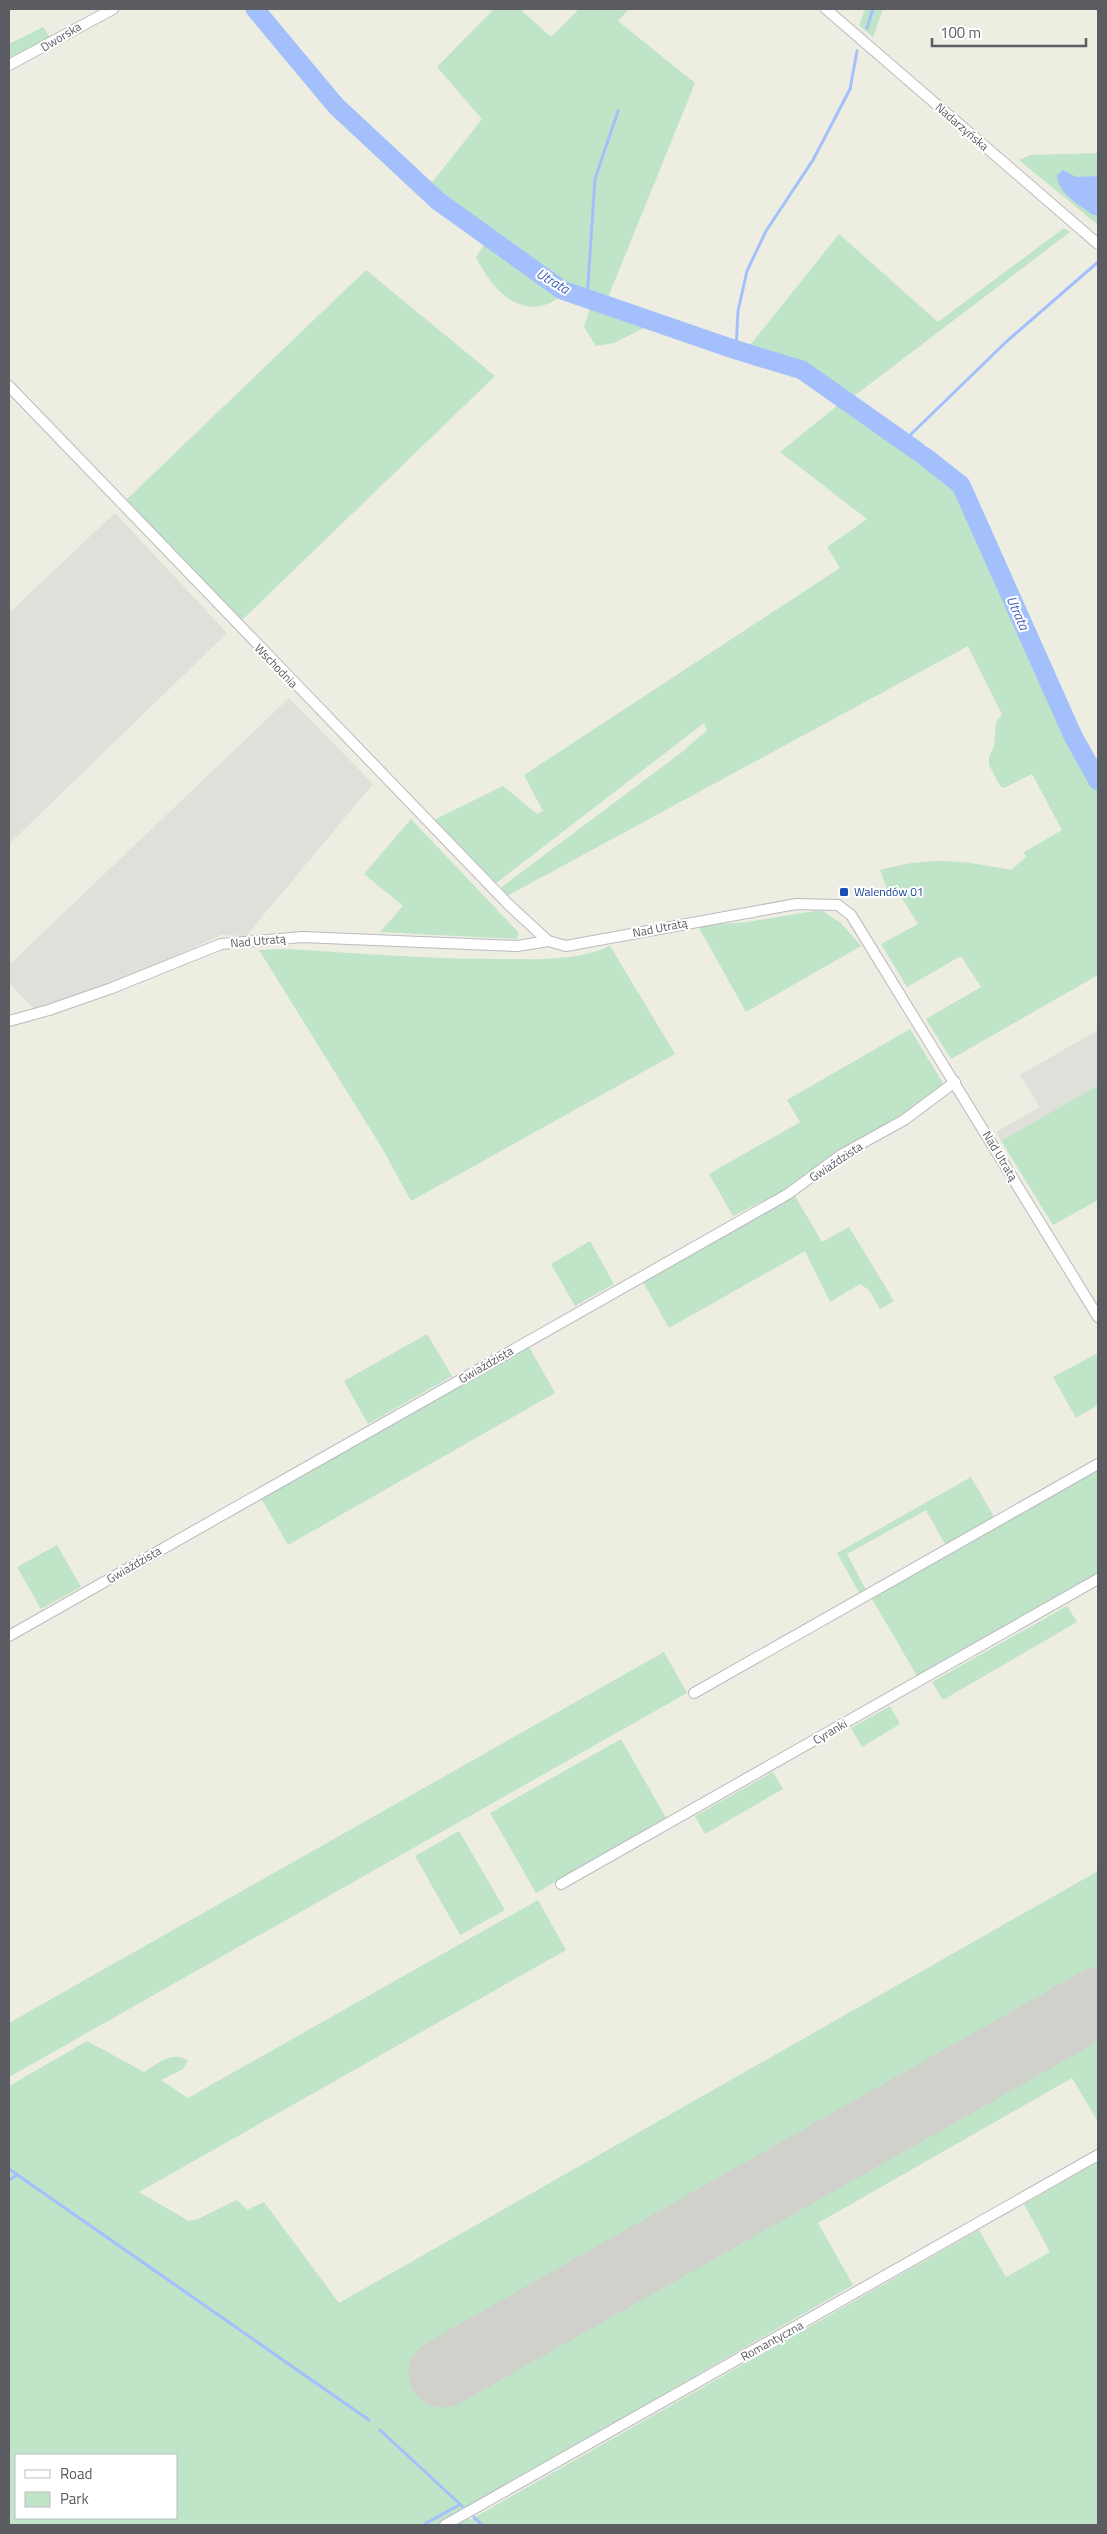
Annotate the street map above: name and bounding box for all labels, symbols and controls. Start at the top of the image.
scale bar [932,15,1086,47]
street label: Dworska [37,17,85,56]
text: 100 m [940,21,981,44]
street label: Nadarzyńska [931,98,993,155]
water label: Utrata [533,262,575,299]
water label: Utrata [1002,592,1036,634]
street label: Wschodnia [250,639,302,692]
place label: Walendów 01 [854,882,924,901]
marker: Walendów 01 [838,886,850,898]
street label: Nad Utratą [631,913,689,942]
street label: Nad Utratą [230,929,286,952]
street label: Nad Utratą [978,1127,1023,1184]
street label: Gwiaździsta [805,1137,866,1186]
street label: Gwiaździsta [455,1341,517,1388]
street label: Gwiaździsta [103,1541,165,1588]
street label: Cyranki [809,1714,851,1749]
street label: Romantyczna [737,2315,807,2366]
legend [15,2454,178,2519]
text: Road [60,2462,92,2485]
text: Park [60,2487,89,2510]

